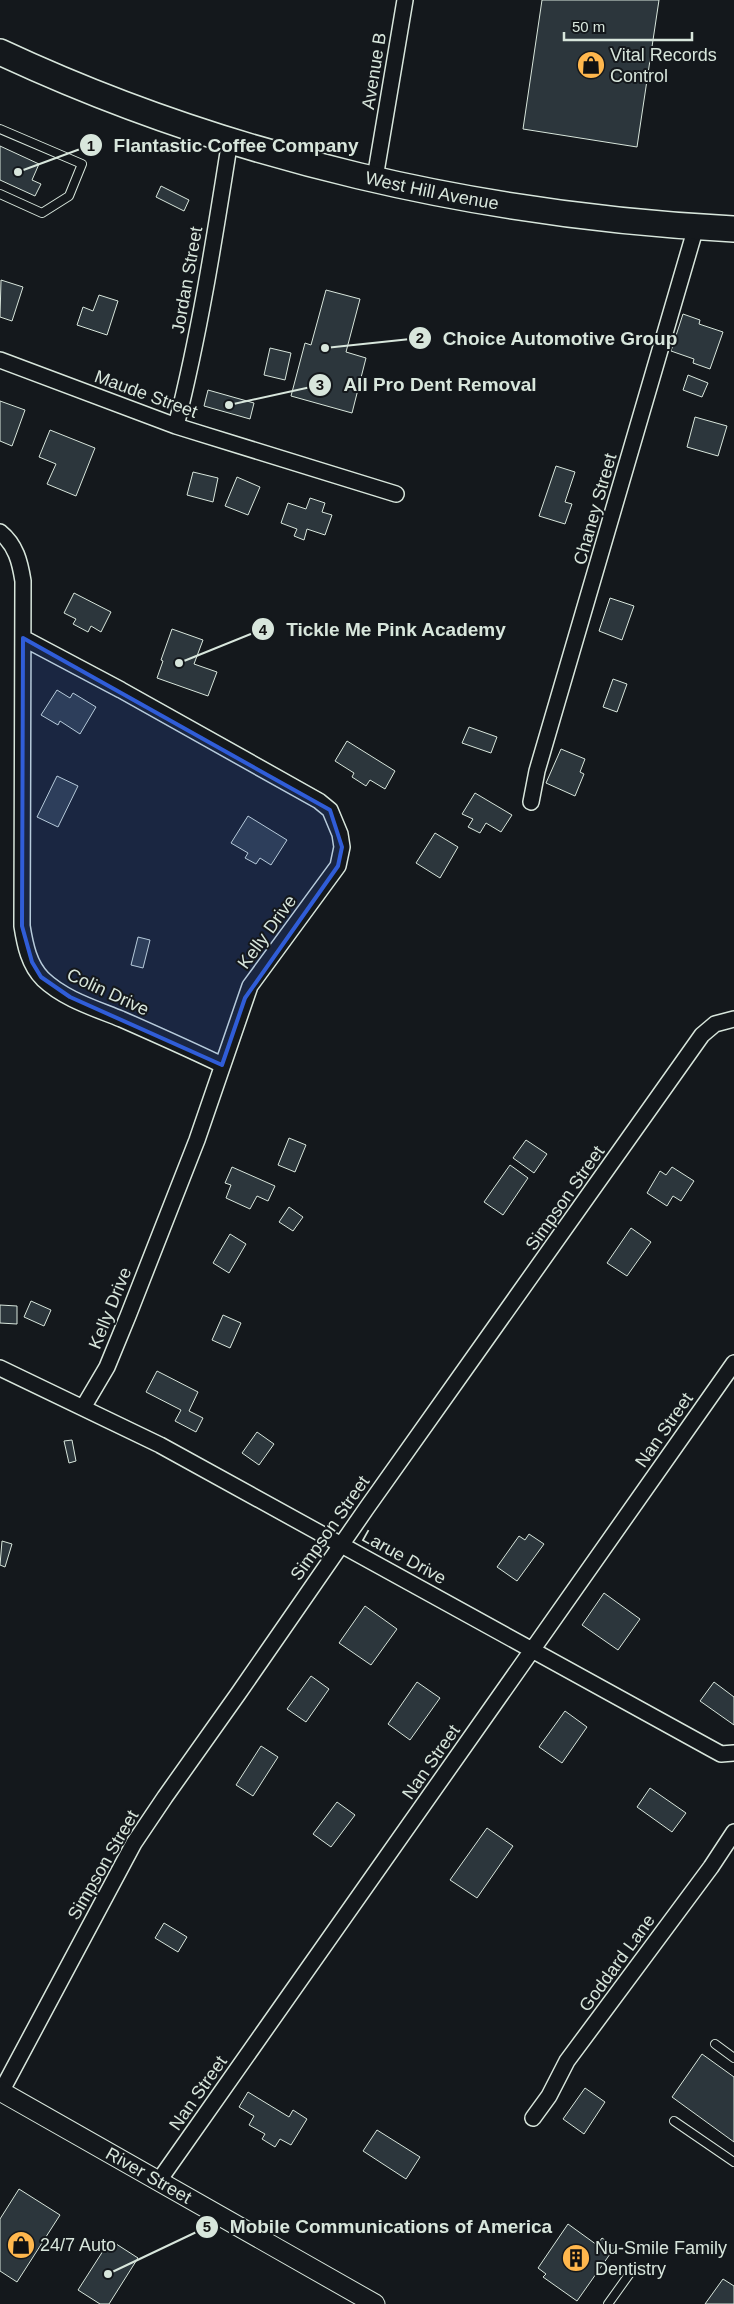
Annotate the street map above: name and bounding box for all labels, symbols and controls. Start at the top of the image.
scale bar [564,10,692,42]
text: 50 m [572,18,605,35]
street label: Avenue B [358,31,390,111]
place label: Vital Records Control [610,45,717,86]
shop icon: Vital Records Control [576,50,606,80]
callout: Flantastic Coffee Company [79,128,369,162]
text: Flantastic Coffee Company [114,135,359,156]
text: 1 [87,137,95,154]
street label: West Hill Avenue [363,168,500,214]
street label: Jordan Street [168,225,206,335]
callout: Choice Automotive Group [407,321,687,355]
text: Choice Automotive Group [443,328,677,349]
text: 2 [416,329,424,346]
street label: Maude Street [92,366,200,422]
callout: All Pro Dent Removal [308,368,546,402]
text: All Pro Dent Removal [343,374,537,395]
text: 3 [316,376,324,393]
street label: Chaney Street [570,451,620,567]
callout: Tickle Me Pink Academy [251,612,516,646]
text: Tickle Me Pink Academy [286,619,506,640]
text: 4 [259,621,268,638]
street label: Kelly Drive [234,891,300,973]
street label: Colin Drive [64,964,152,1020]
street label: Simpson Street [522,1142,608,1254]
street label: Kelly Drive [85,1264,135,1352]
street label: Nan Street [631,1389,697,1471]
street label: Simpson Street [287,1472,373,1584]
street label: Larue Drive [358,1526,450,1588]
street label: Nan Street [398,1721,464,1803]
street label: Simpson Street [64,1807,142,1923]
street label: Goddard Lane [575,1911,659,2015]
street label: Nan Street [165,2052,231,2134]
street label: River Street [102,2143,195,2208]
callout: Mobile Communications of America [194,2210,562,2244]
text: Mobile Communications of America [230,2216,553,2237]
text: 5 [203,2218,211,2235]
shop icon: 24/7 Auto [6,2230,36,2260]
place label: 24/7 Auto [40,2235,116,2255]
place label: Nu-Smile Family Dentistry [595,2238,727,2279]
building icon: Nu-Smile Family Dentistry [561,2243,591,2273]

